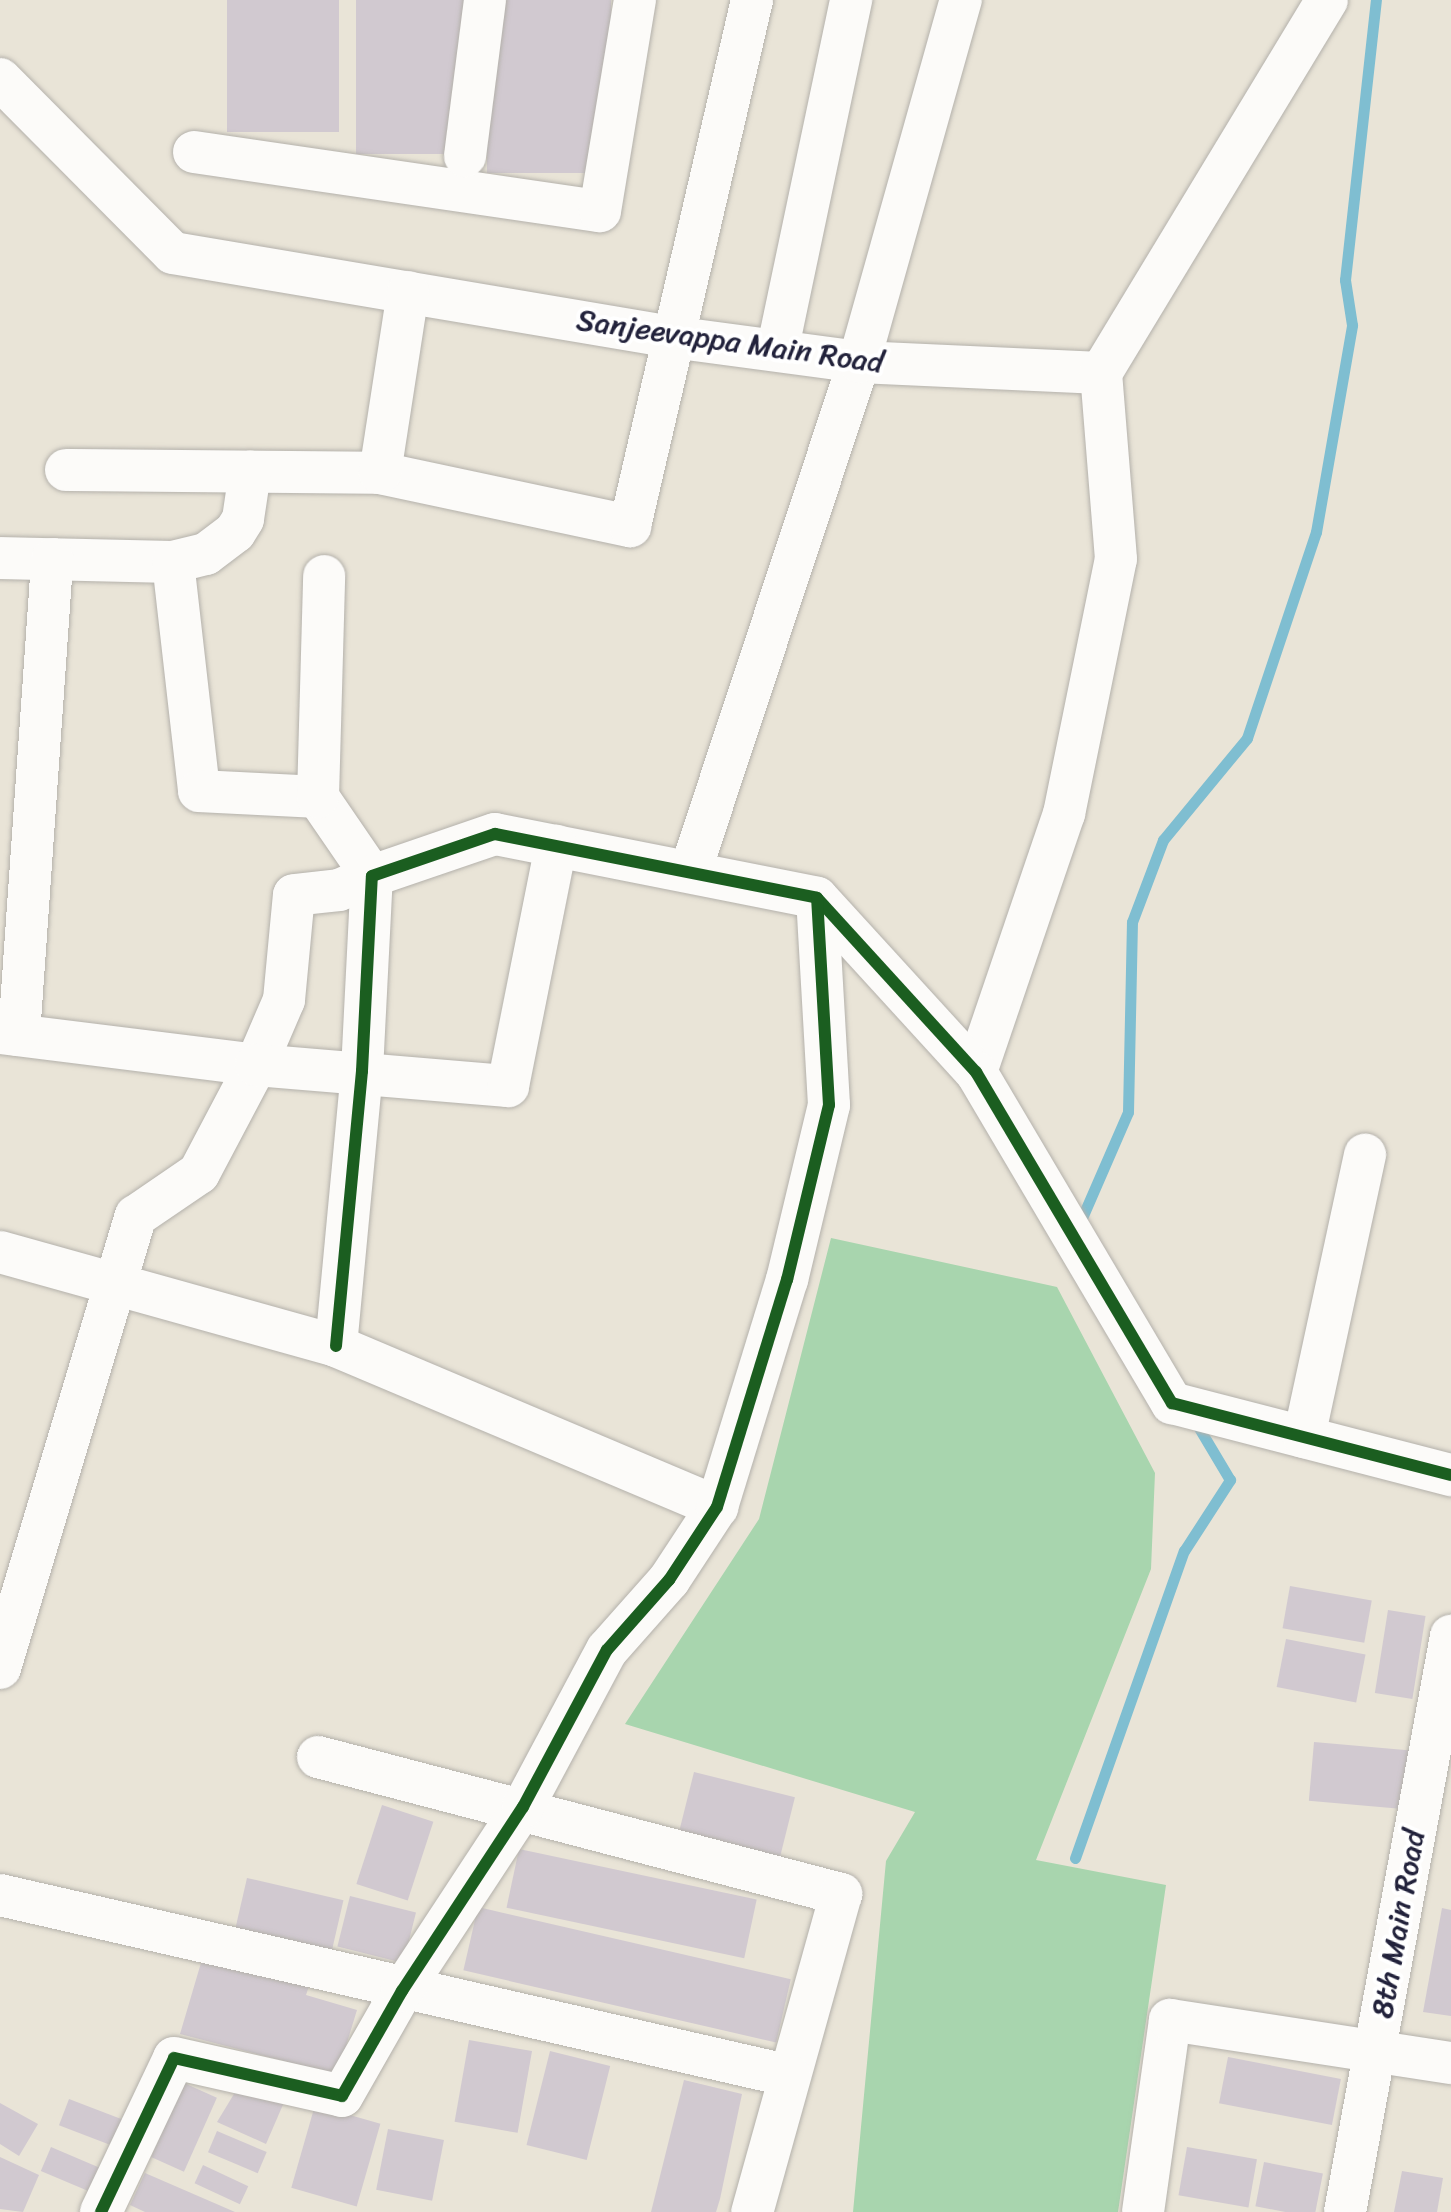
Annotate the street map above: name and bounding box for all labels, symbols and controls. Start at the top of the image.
street label: Sanjeevappa Main Road [574,302,886,380]
street label: 8th Main Road [1364,1827,1432,2021]

